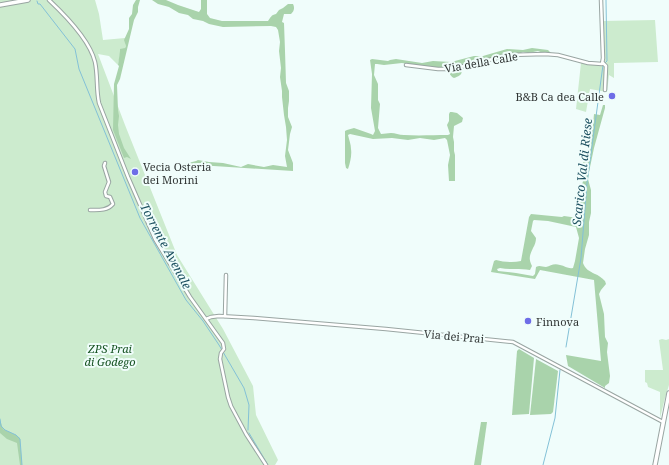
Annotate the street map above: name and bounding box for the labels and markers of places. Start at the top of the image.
place label: B&B Ca dea Calle [515,89,604,104]
marker: B&B Ca dea Calle [607,91,617,101]
place label: Vecia Osteria dei Morini [143,159,211,187]
marker: Vecia Osteria dei Morini [130,167,140,177]
place label: Finnova [536,314,579,329]
marker: Finnova [523,316,533,326]

